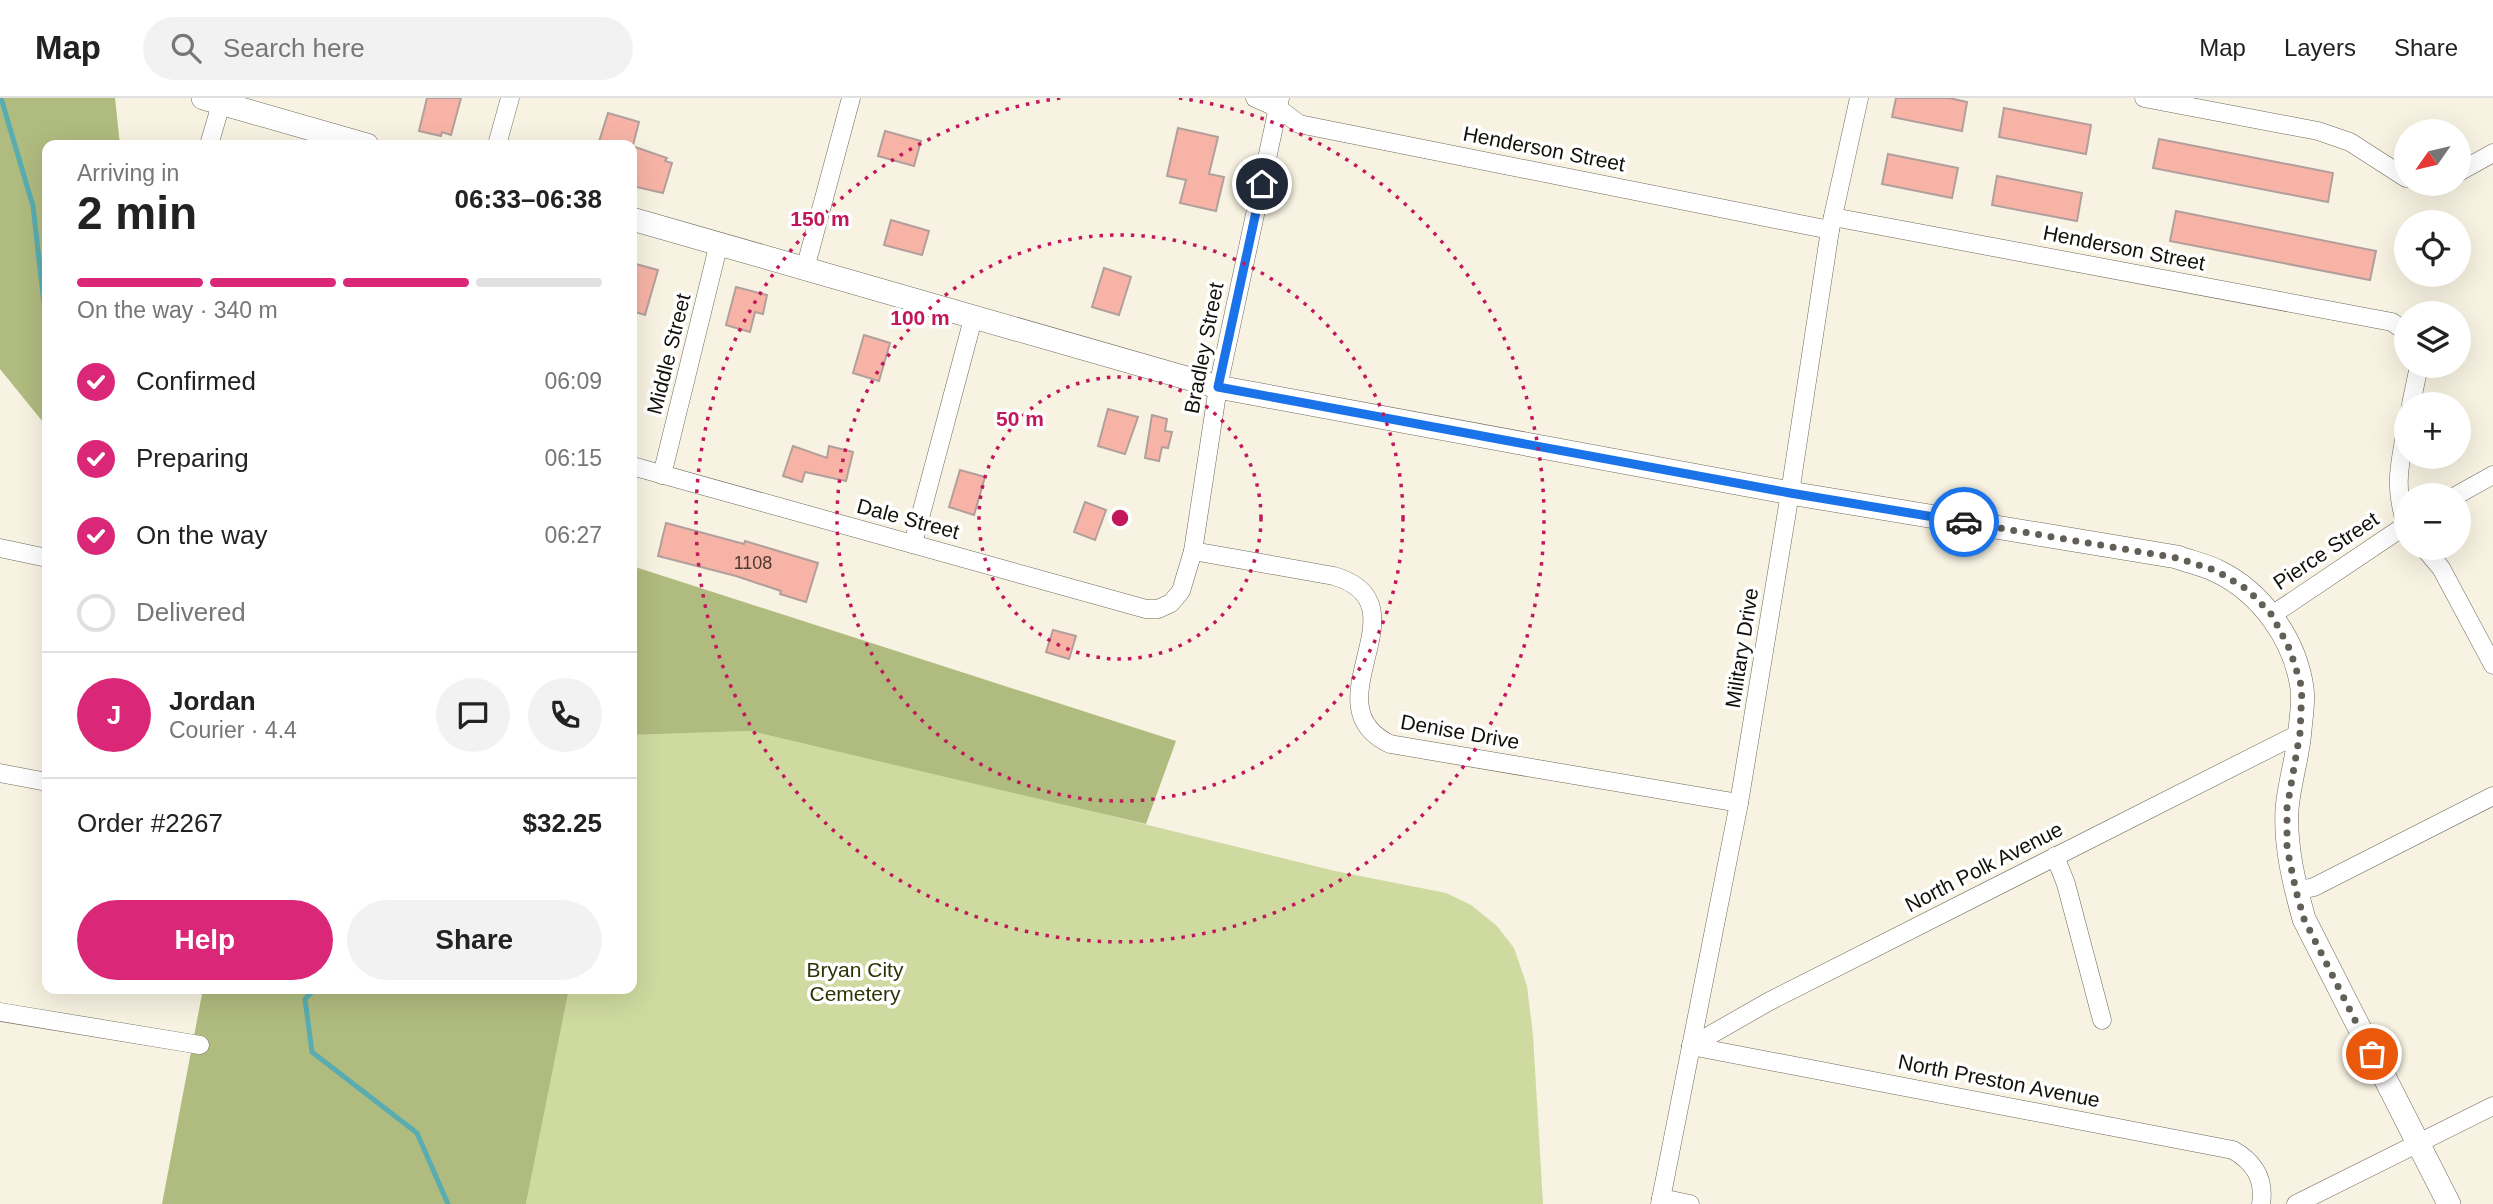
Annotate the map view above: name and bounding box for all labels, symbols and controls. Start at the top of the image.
search box [143,17,633,80]
text: Map [35,29,101,66]
icon: search [167,29,205,67]
text: Search here [223,33,365,63]
text: Map [2199,34,2246,61]
text: Layers [2284,34,2356,61]
text: Share [2394,34,2458,61]
north arrow [2394,119,2471,196]
map controls [2394,119,2471,560]
street label: Henderson Street [1461,122,1627,176]
pin [1232,154,1292,214]
text: Arriving in [77,160,179,186]
icon: home [1243,165,1281,203]
text: 06:33–06:38 [455,184,602,214]
text: 2 min [77,187,197,239]
text: 150 m [790,207,850,230]
button: locate [2394,210,2471,287]
street label: Henderson Street [2041,221,2207,275]
street label: Bradley Street [1180,280,1228,415]
street label: Middle Street [642,291,695,417]
text: On the way · 340 m [77,297,278,323]
button: layers [2394,301,2471,378]
text: 100 m [890,306,950,329]
icon: check [77,363,115,401]
text: Confirmed [136,366,256,396]
text: 06:09 [544,368,602,394]
button: + [2394,392,2471,469]
text: 50 m [996,407,1044,430]
icon: check [77,440,115,478]
text: Preparing [136,443,249,473]
text: 06:15 [544,445,602,471]
button: − [2394,483,2471,560]
courier [1929,487,1999,557]
street label: Dale Street [854,494,962,543]
icon: car [1945,503,1983,541]
centre of rings [1108,506,1132,530]
street label: Pierce Street [2269,507,2383,594]
icon: check [77,517,115,555]
text: On the way [136,520,268,550]
text: 06:27 [544,522,602,548]
house number: 1108 [734,553,772,573]
street label: Military Drive [1721,586,1762,710]
text: Delivered [136,597,246,627]
button: chat [436,678,510,752]
button: phone [528,678,602,752]
text: Jordan [169,686,256,716]
text: J [107,700,121,730]
street label: Denise Drive [1399,710,1521,753]
text: Courier · 4.4 [169,717,297,743]
text: Order #2267 [77,808,223,838]
text: $32.25 [522,808,602,838]
street label: North Polk Avenue [1901,817,2066,916]
button: Help [77,900,333,980]
button: Share [347,900,602,980]
park label: Bryan City Cemetery [807,958,904,1005]
pin [2342,1024,2402,1084]
icon: bag [2353,1035,2391,1073]
street label: North Preston Avenue [1896,1050,2102,1111]

